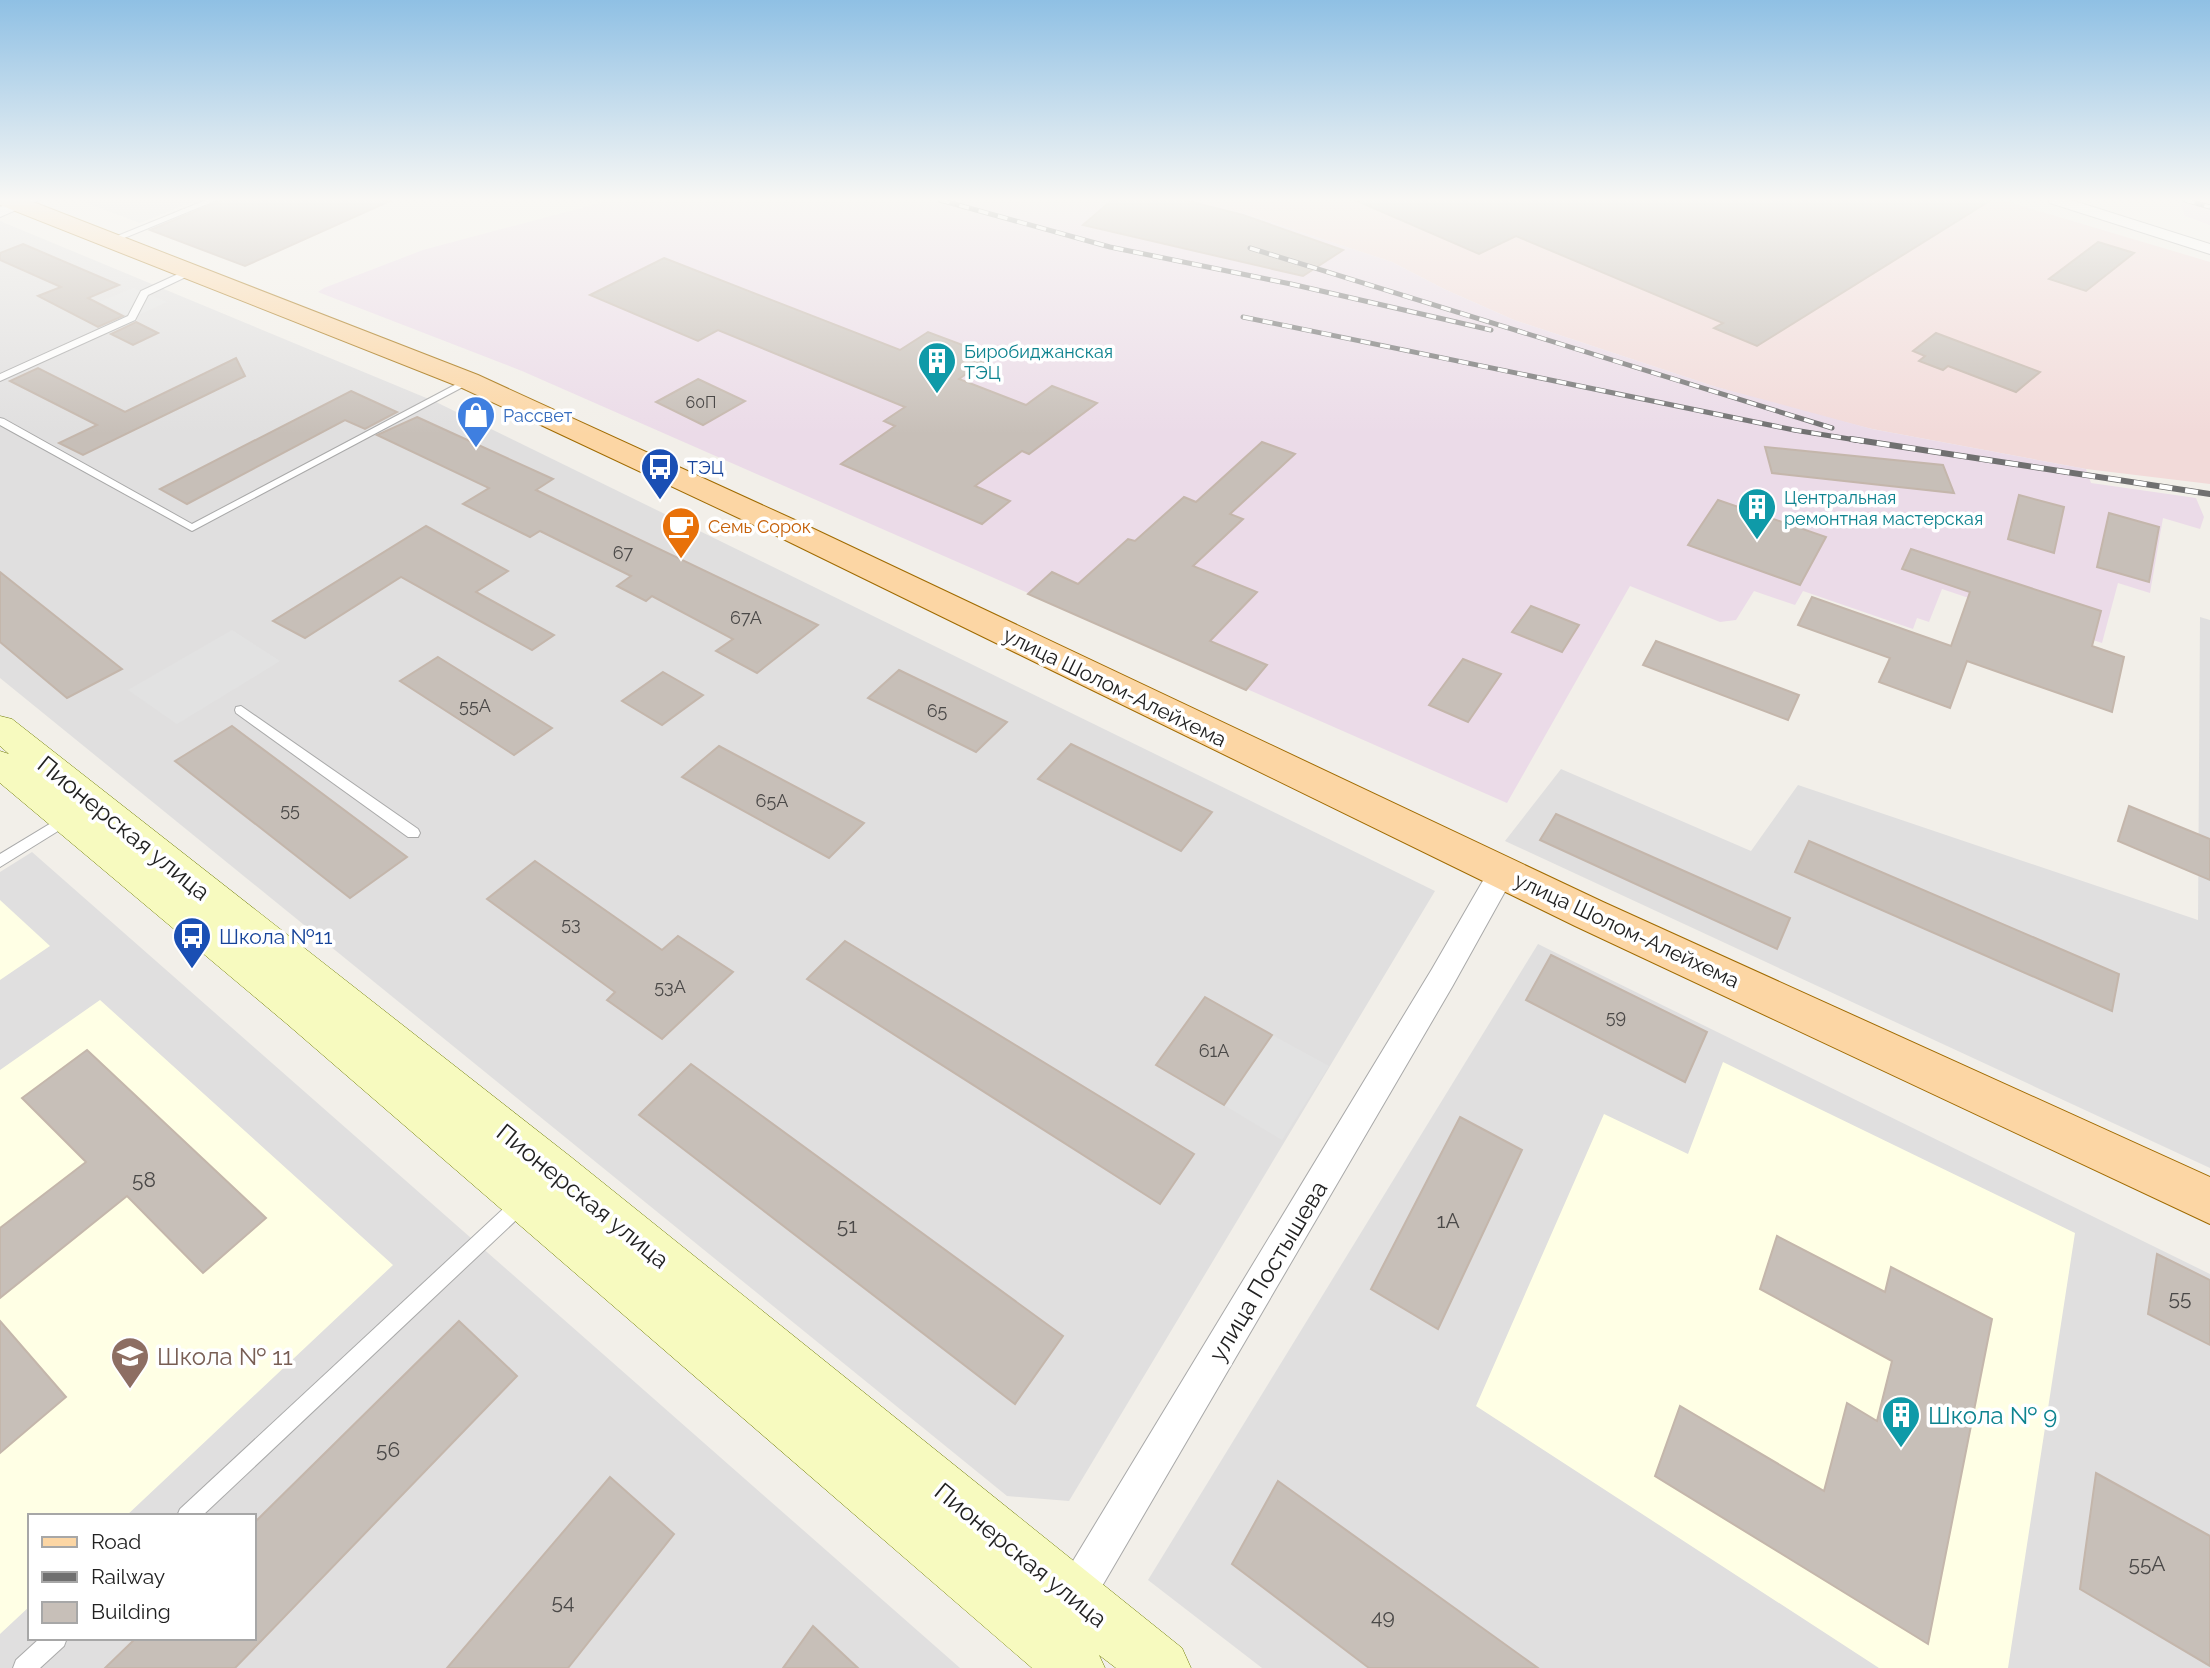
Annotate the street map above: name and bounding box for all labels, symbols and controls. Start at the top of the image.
building icon: Биробиджанская ТЭЦ [916,340,958,395]
place label: Биробиджанская ТЭЦ [964,341,1113,383]
house number: 60П [686,393,716,412]
shop icon: Рассвет [455,394,497,449]
place label: Рассвет [503,405,573,426]
bus stop icon: ТЭЦ [639,446,681,501]
place label: ТЭЦ [687,457,724,478]
building icon: Центральная ремонтная мастерская [1736,486,1778,541]
place label: Центральная ремонтная мастерская [1784,487,1983,529]
cafe icon: Семь Сорок [660,505,702,560]
place label: Семь Сорок [708,516,811,537]
house number: 67 [613,542,634,563]
house number: 67А [730,607,762,628]
street label: улица Шолом-Алейхема [999,622,1231,752]
house number: 55А [459,695,491,716]
house number: 65 [927,700,948,721]
street label: Пионерская улица [32,750,216,906]
house number: 65А [756,790,788,811]
house number: 55 [280,799,300,820]
street label: улица Шолом-Алейхема [1511,867,1743,993]
house number: 53 [561,913,581,934]
bus stop icon: Школа №11 [171,915,213,970]
place label: Школа №11 [219,924,332,949]
house number: 53А [654,976,686,997]
house number: 59 [1606,1006,1626,1027]
house number: 61А [1199,1040,1229,1061]
street label: Пионерская улица [491,1118,675,1274]
house number: 58 [132,1167,156,1192]
street label: улица Постышева [1203,1175,1333,1367]
house number: 1А [1436,1208,1460,1233]
house number: 51 [837,1213,857,1238]
house number: 55 [2169,1285,2191,1310]
school or university icon: Школа № 11 [109,1335,151,1390]
place label: Школа № 11 [157,1342,293,1371]
building icon: Школа № 9 [1880,1394,1922,1449]
place label: Школа № 9 [1928,1401,2057,1430]
house number: 56 [376,1437,400,1462]
street label: Пионерская улица [929,1477,1113,1633]
legend [28,1514,256,1640]
text: Road [91,1529,141,1554]
house number: 55А [2128,1551,2166,1576]
text: Railway [91,1564,165,1589]
house number: 54 [552,1589,574,1614]
text: Building [91,1599,171,1624]
house number: 49 [1371,1604,1395,1629]

